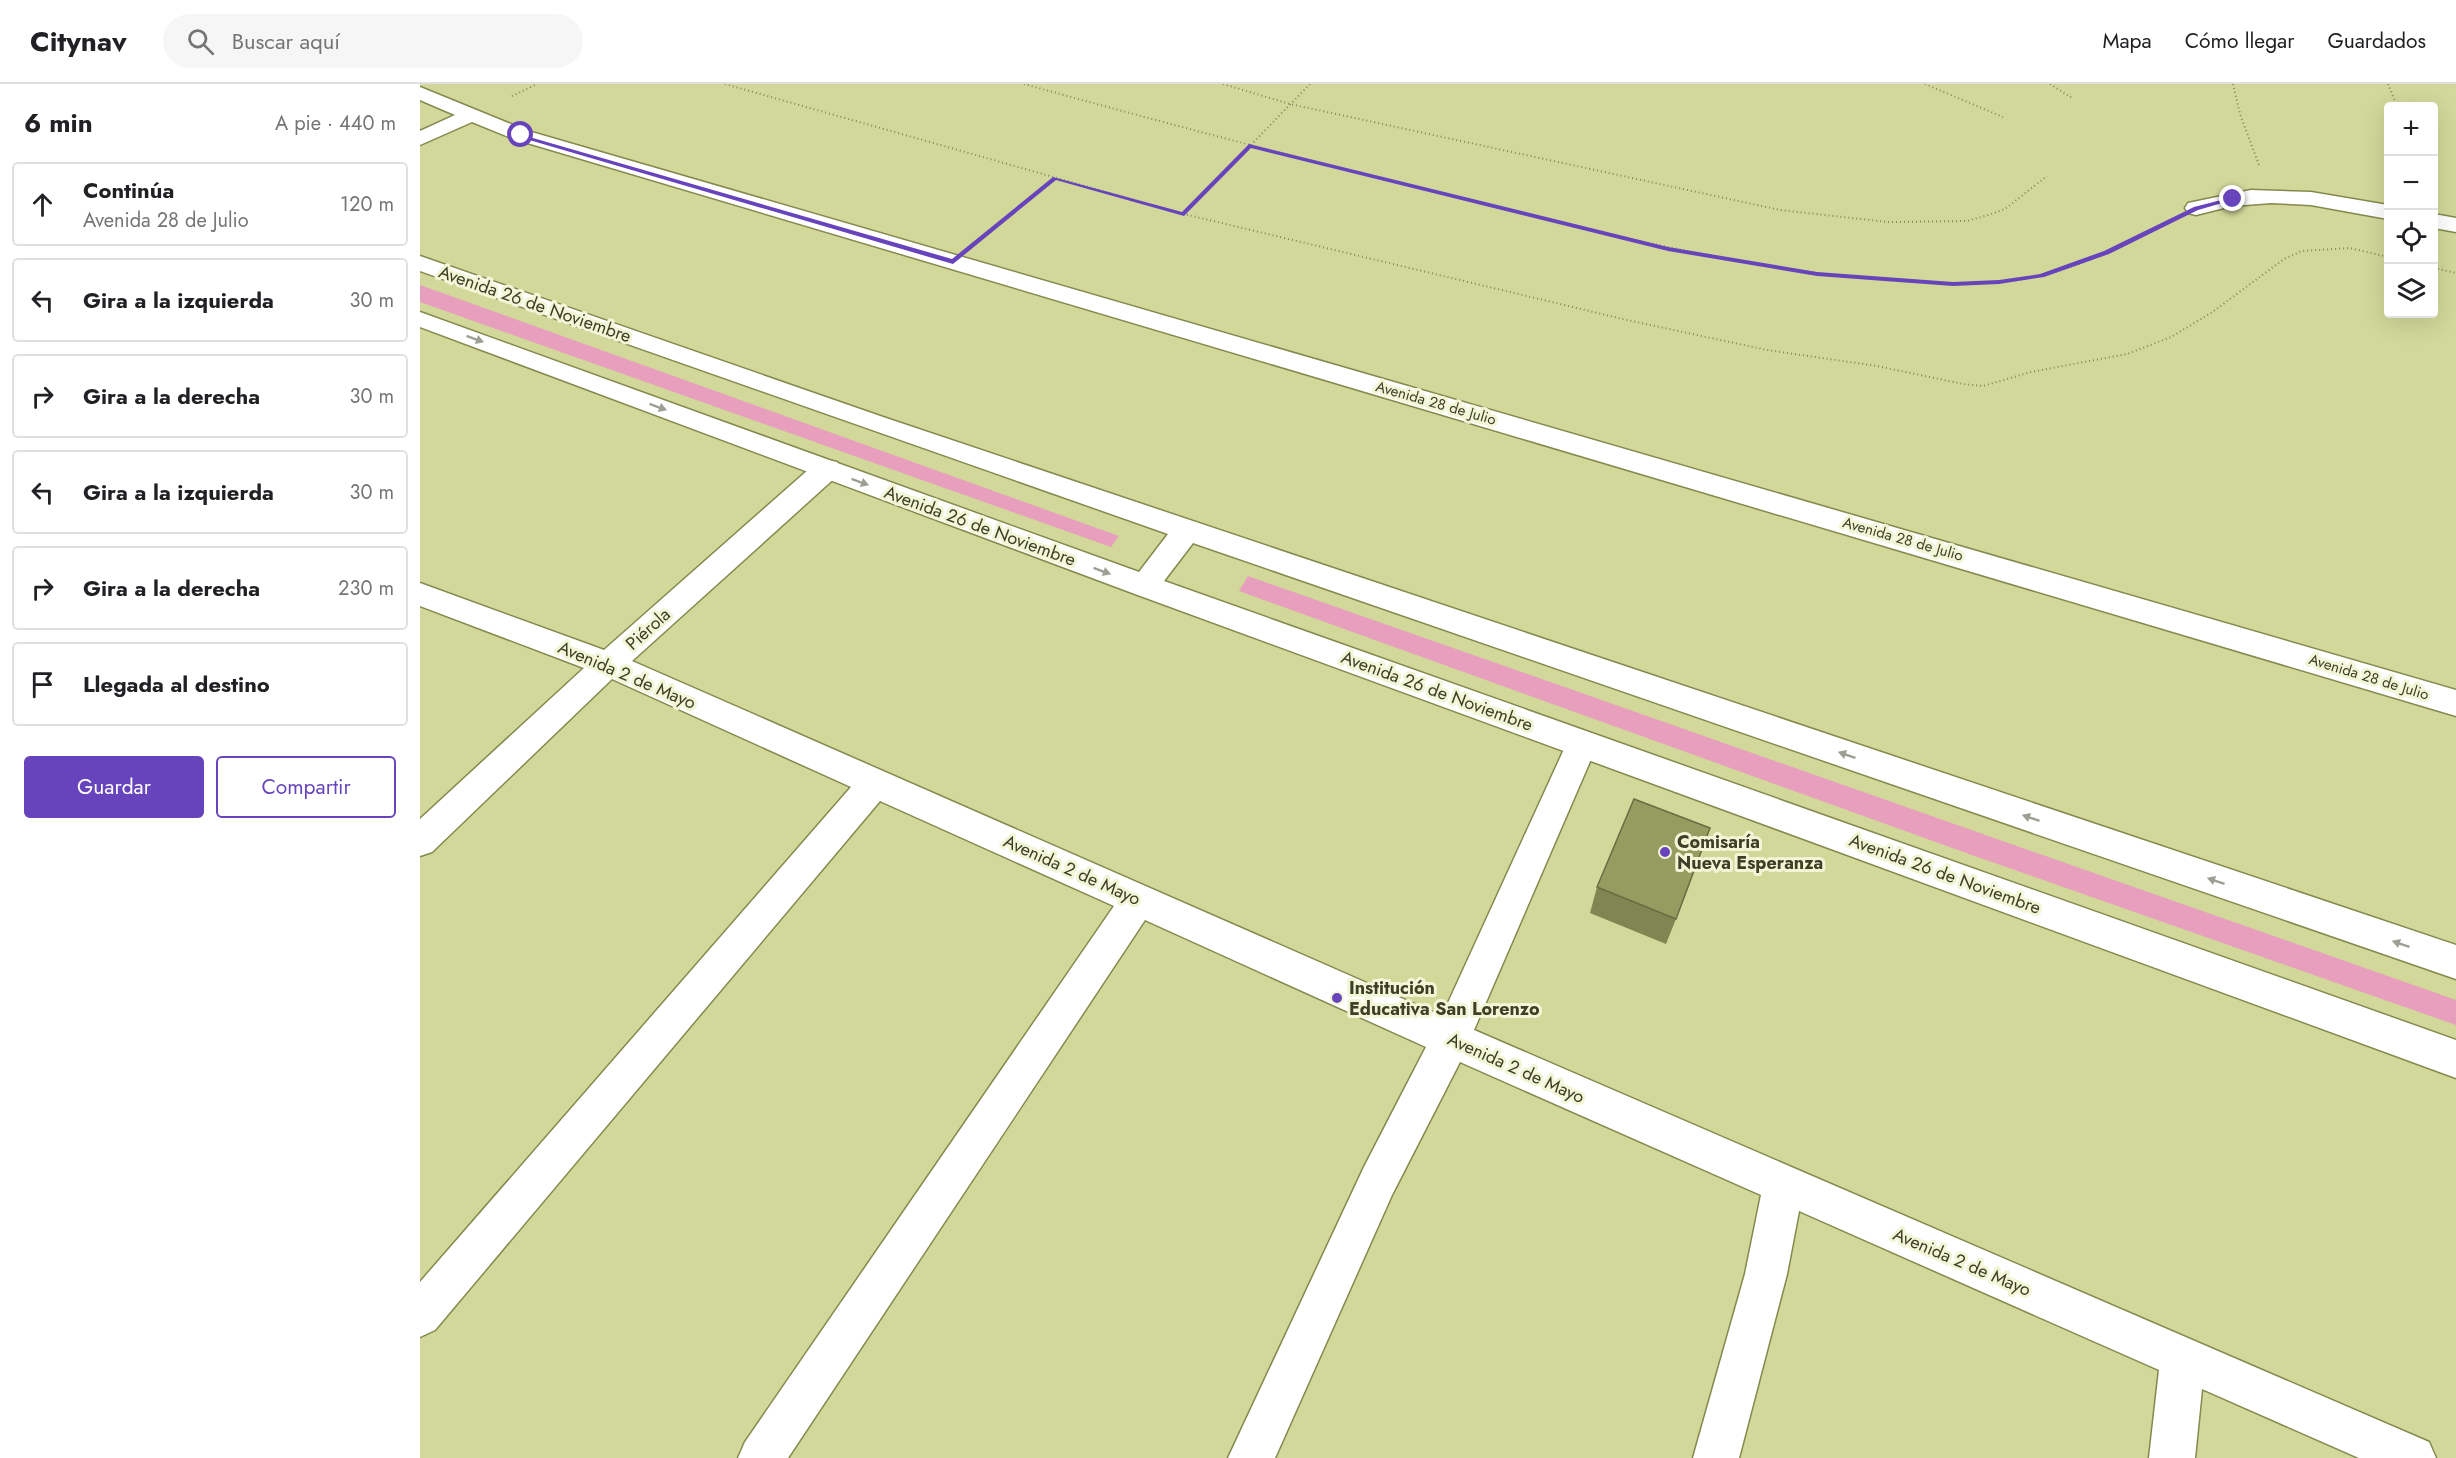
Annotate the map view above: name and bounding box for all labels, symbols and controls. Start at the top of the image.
search box [163,14,583,68]
text: Citynav [30,21,127,62]
icon: search [184,25,217,58]
text: Buscar aquí [232,25,340,57]
text: Mapa [2102,26,2152,56]
text: Cómo llegar [2185,26,2294,56]
text: Guardados [2327,26,2426,56]
map controls [2384,102,2438,318]
button: + [2384,102,2438,156]
text: 6 min [24,104,93,142]
text: A pie · 440 m [275,109,396,138]
route start [507,121,533,147]
button: − [2384,156,2438,210]
text: Continúa [83,174,174,206]
route end [2219,185,2245,211]
icon: ahead [26,188,59,221]
text: 120 m [340,190,394,219]
text: Avenida 28 de Julio [83,206,249,235]
button: locate [2384,210,2438,264]
street label: Avenida 26 de Noviembre [435,259,635,349]
button: layers [2384,264,2438,318]
icon: left [26,284,59,317]
text: Gira a la izquierda [83,284,274,316]
text: 30 m [349,286,394,315]
one-way arrow [466,335,484,344]
street label: Avenida 28 de Julio [1373,375,1499,431]
icon: right [26,380,59,413]
text: Gira a la derecha [83,380,260,412]
text: 30 m [349,382,394,411]
one-way arrow [649,402,667,412]
icon: left [26,476,59,509]
text: Gira a la izquierda [83,476,274,508]
one-way arrow [851,477,869,487]
text: 30 m [349,478,394,507]
street label: Avenida 26 de Noviembre [881,479,1079,573]
street label: Avenida 28 de Julio [1840,511,1966,567]
one-way arrow [1094,566,1112,576]
icon: right [26,572,59,605]
text: Gira a la derecha [83,572,260,604]
text: 230 m [338,574,394,603]
street label: Piérola [620,602,676,656]
street label: Avenida 2 de Mayo [554,634,700,716]
street label: Avenida 26 de Noviembre [1338,644,1536,738]
street label: Avenida 28 de Julio [2306,648,2432,706]
icon: arrive [26,668,59,701]
text: Llegada al destino [83,668,270,700]
one-way arrow [1838,749,1856,759]
button: Guardar [24,756,204,818]
button: Compartir [216,756,396,818]
one-way arrow [2022,812,2040,822]
street label: Avenida 26 de Noviembre [1846,827,2044,921]
street label: Avenida 2 de Mayo [999,828,1145,912]
place label: Comisaría Nueva Esperanza [1677,829,1823,876]
marker: Comisaría Nueva Esperanza [1658,845,1672,859]
one-way arrow [2207,875,2225,885]
one-way arrow [2392,938,2410,948]
place label: Institución Educativa San Lorenzo [1349,975,1540,1022]
marker: Institución Educativa San Lorenzo [1330,991,1344,1005]
street label: Avenida 2 de Mayo [1443,1026,1589,1110]
street label: Avenida 2 de Mayo [1889,1221,2035,1303]

